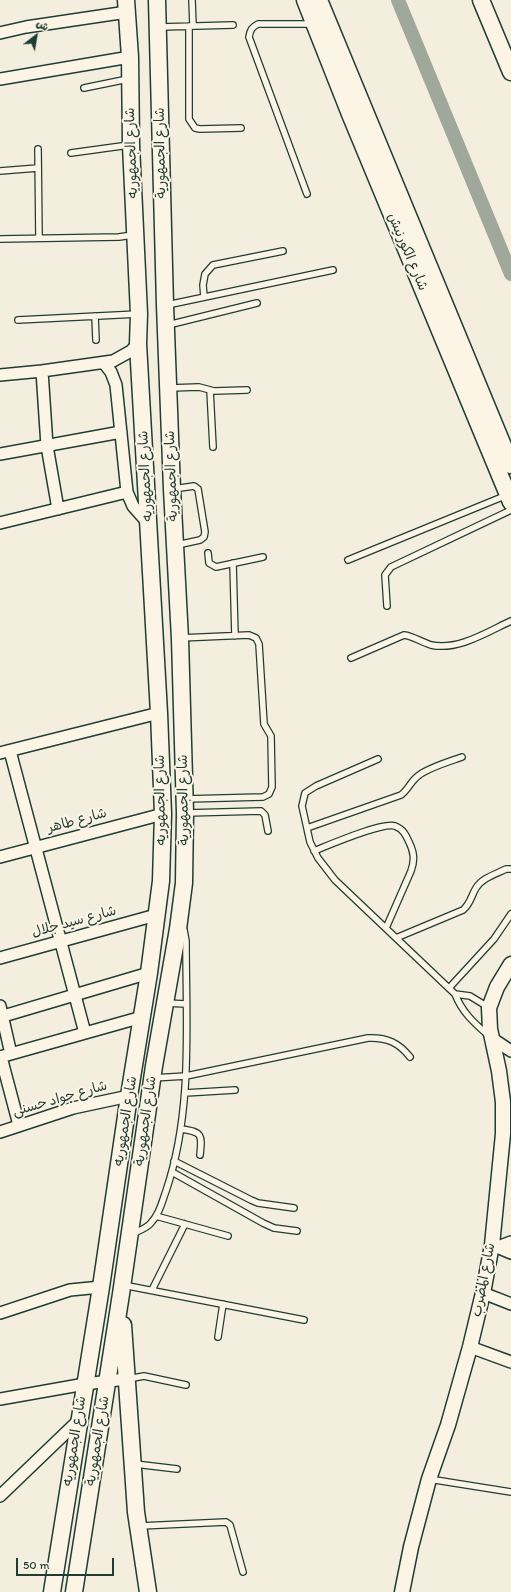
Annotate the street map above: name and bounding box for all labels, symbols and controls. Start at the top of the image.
north arrow [16,16,56,56]
text: ش [34,17,51,34]
street label: شارع الجمهوريه [122,107,142,199]
street label: شارع الجمهورية [152,107,170,199]
street label: شارع الكورنيش [383,211,431,293]
street label: شارع الجمهوريه [135,430,157,522]
street label: شارع الجمهورية [162,430,182,522]
street label: شارع الجمهوريه [152,754,170,846]
street label: شارع الجمهورية [175,754,193,846]
street label: شارع طاهر [45,805,109,837]
street label: شارع سيد جلال [30,903,118,941]
street label: شارع الجمهوريه [111,1075,141,1167]
street label: شارع الجمهورية [131,1075,161,1167]
street label: شارع جواد حسنى [11,1077,109,1121]
street label: شارع المضرب [469,1242,499,1318]
street label: شارع الجمهوريه [60,1395,90,1487]
street label: شارع الجمهورية [83,1395,113,1487]
scale bar [18,1550,116,1576]
text: 50 m [23,1558,49,1572]

